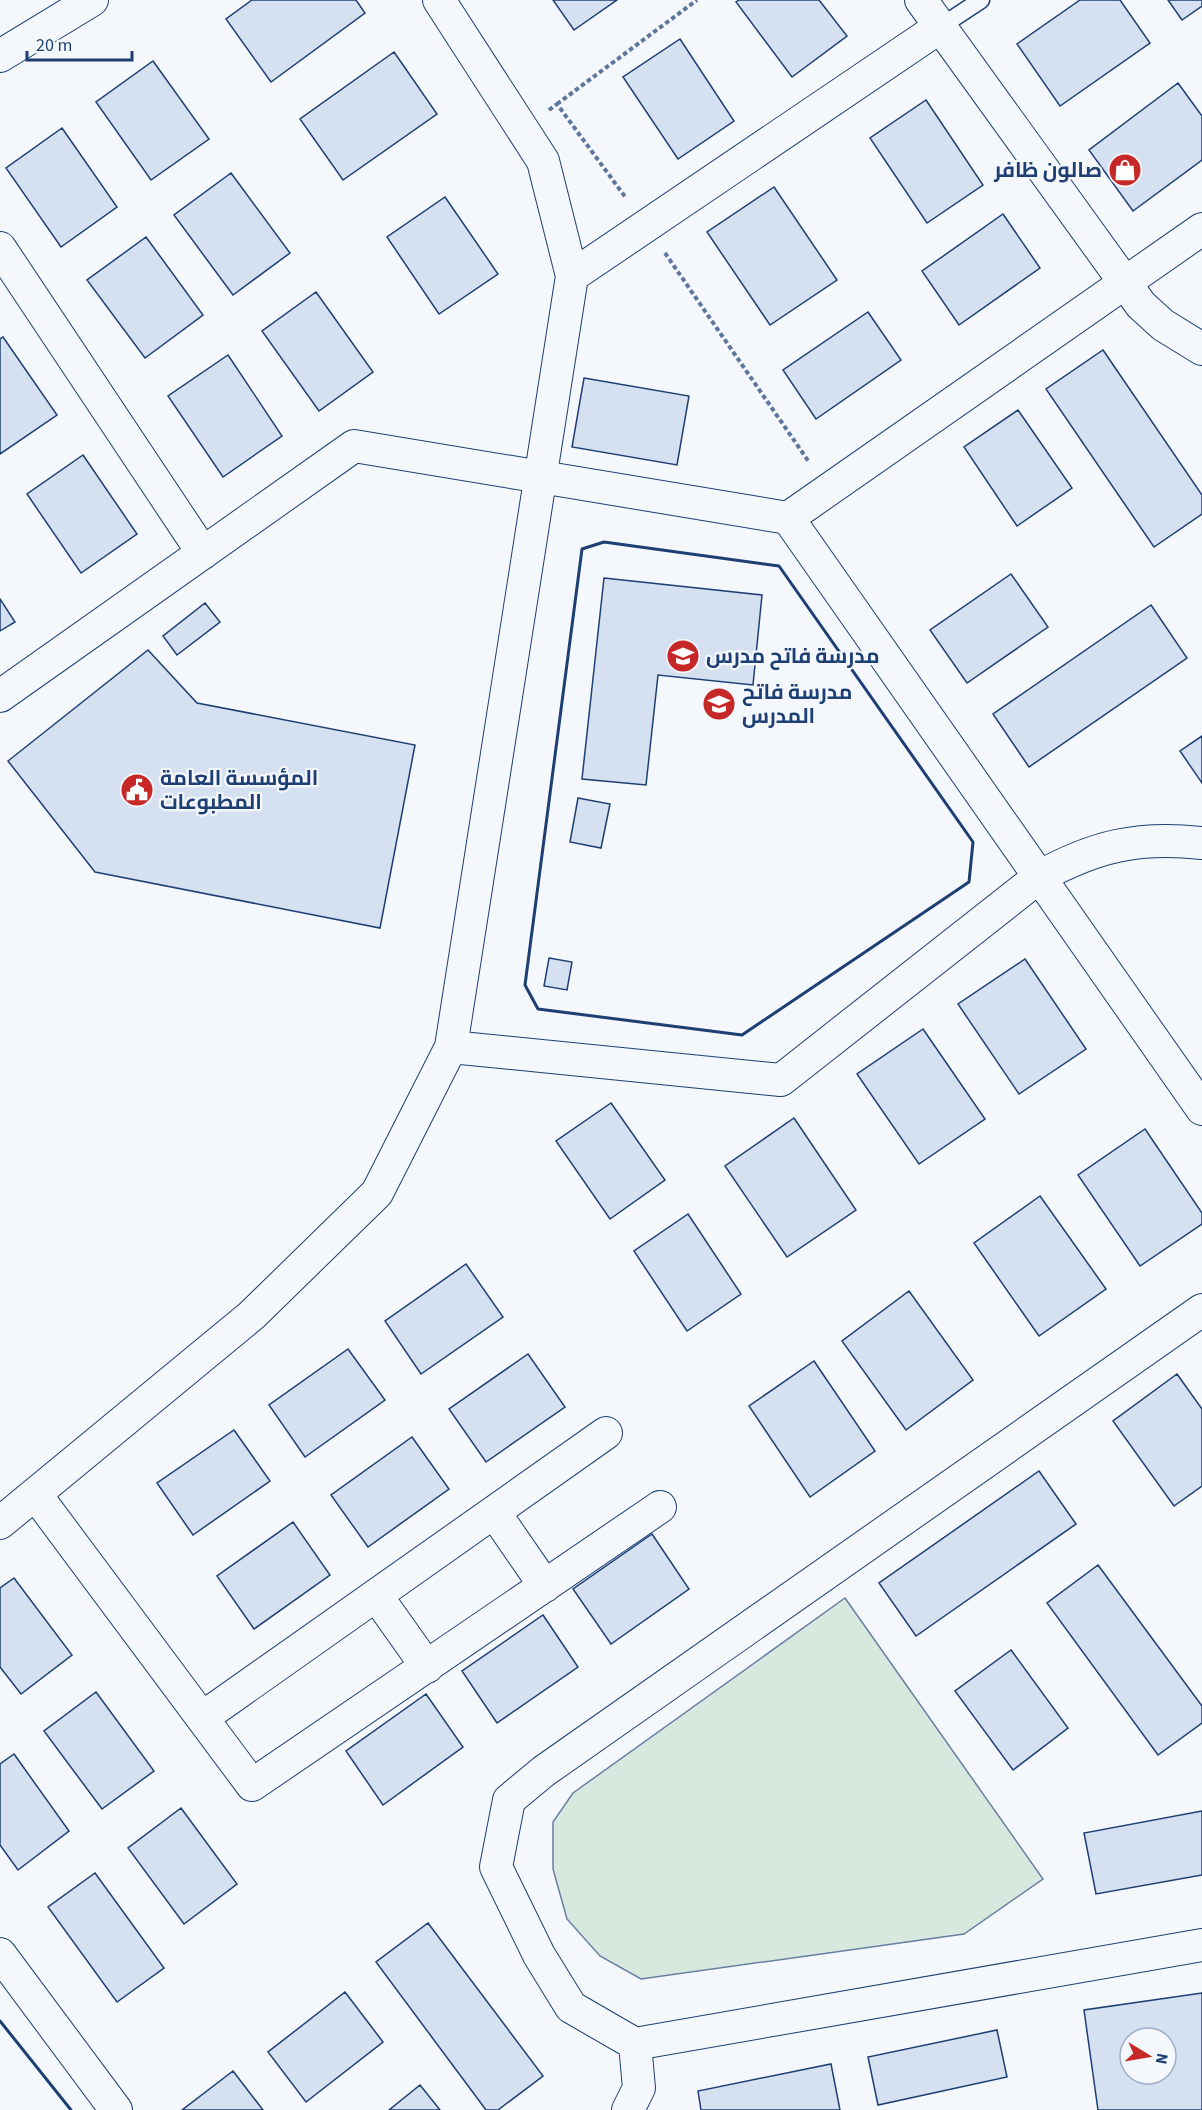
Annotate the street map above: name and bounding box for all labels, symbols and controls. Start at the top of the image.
scale bar [27,24,132,62]
text: 20 m [36,33,72,58]
shop icon: صالون ظافر [1107,152,1143,188]
place label: صالون ظافر [993,155,1102,185]
school or university icon: مدرسة فاتح مدرس [665,638,701,674]
place label: مدرسة فاتح مدرس [706,641,880,671]
place label: مدرسة فاتح المدرس [742,677,852,731]
school or university icon: مدرسة فاتح المدرس [701,686,737,722]
place label: المؤسسة العامة المطبوعات [160,763,318,817]
public building icon: المؤسسة العامة المطبوعات [119,772,155,808]
north arrow [1118,2026,1178,2086]
text: N [1150,2051,1174,2066]

